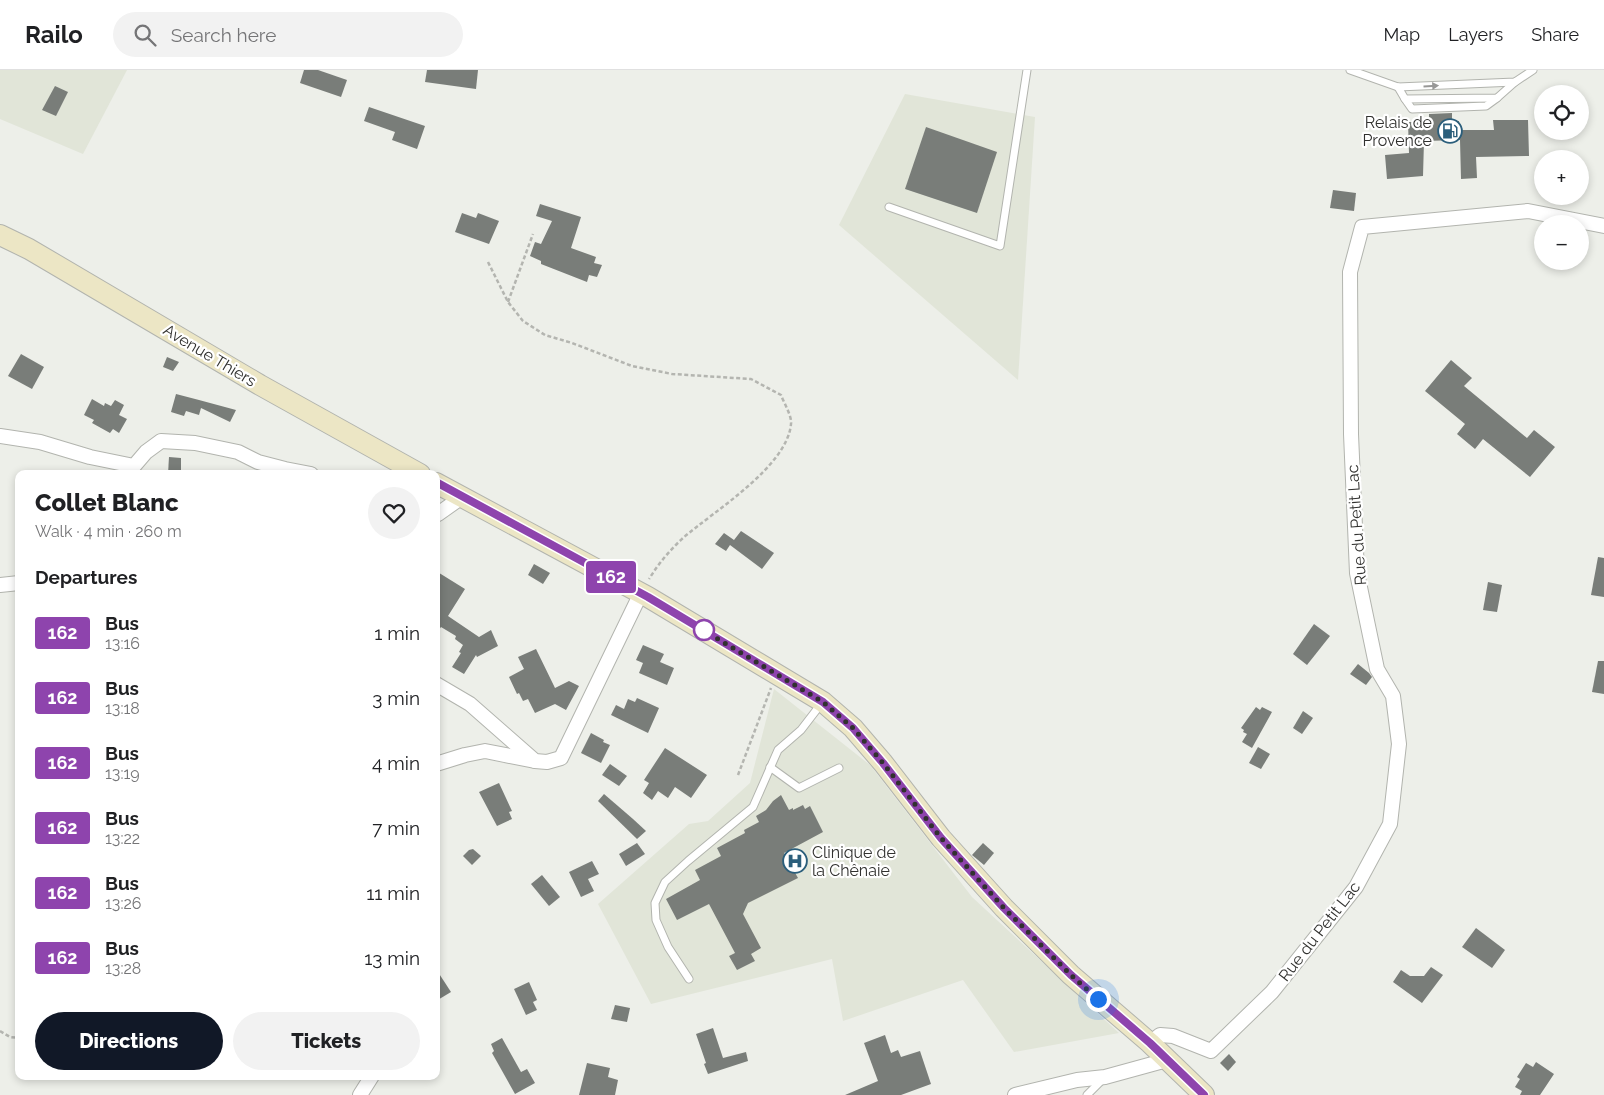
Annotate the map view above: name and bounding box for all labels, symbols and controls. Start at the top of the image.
search box [113,12,463,57]
text: Railo [25,20,83,49]
icon: search [131,21,159,49]
text: Search here [171,24,276,46]
text: Map [1384,24,1420,45]
text: Layers [1448,24,1503,45]
text: Share [1531,24,1579,45]
one-way arrow [1423,81,1439,89]
map controls [1534,85,1589,270]
button: locate [1534,85,1589,140]
place label: Relais de Provence [1362,113,1432,150]
fuel station icon: Relais de Provence [1437,118,1463,144]
button: + [1534,150,1589,205]
button: − [1534,215,1589,270]
street label: Avenue Thiers [160,320,260,391]
street label: Rue du Petit Lac [1343,464,1370,586]
button: heart [368,487,420,539]
text: Collet Blanc [35,488,179,517]
text: Walk · 4 min · 260 m [35,522,182,541]
line badge: 162 [582,561,640,593]
text: Departures [35,566,137,588]
text: 162 [596,566,626,587]
text: Bus [105,612,139,634]
unlabelled marker [693,619,715,641]
text: 162 [48,622,77,643]
text: 1 min [374,622,420,644]
text: 13:16 [105,634,140,653]
text: Bus [105,677,139,699]
text: 162 [48,687,77,708]
text: 3 min [372,687,420,709]
text: 13:18 [105,699,140,718]
text: Bus [105,742,139,764]
text: 162 [48,752,77,773]
text: 4 min [372,752,420,774]
text: 13:19 [105,764,140,783]
text: Bus [105,807,139,829]
text: 162 [48,817,77,838]
text: 7 min [372,817,420,839]
text: 13:22 [105,829,140,848]
place label: Clinique de la Chênaie [812,843,896,880]
hospital icon: Clinique de la Chênaie [782,848,808,874]
text: Bus [105,872,139,894]
street label: Rue du Petit Lac [1275,878,1364,985]
text: 162 [48,882,77,903]
text: 11 min [366,882,420,904]
text: 13:26 [105,894,141,913]
text: Bus [105,937,139,959]
text: 162 [48,947,77,968]
text: 13 min [364,947,420,969]
text: 13:28 [105,959,141,978]
your location [1086,987,1111,1012]
button: Directions [35,1012,223,1070]
button: Tickets [233,1012,420,1070]

